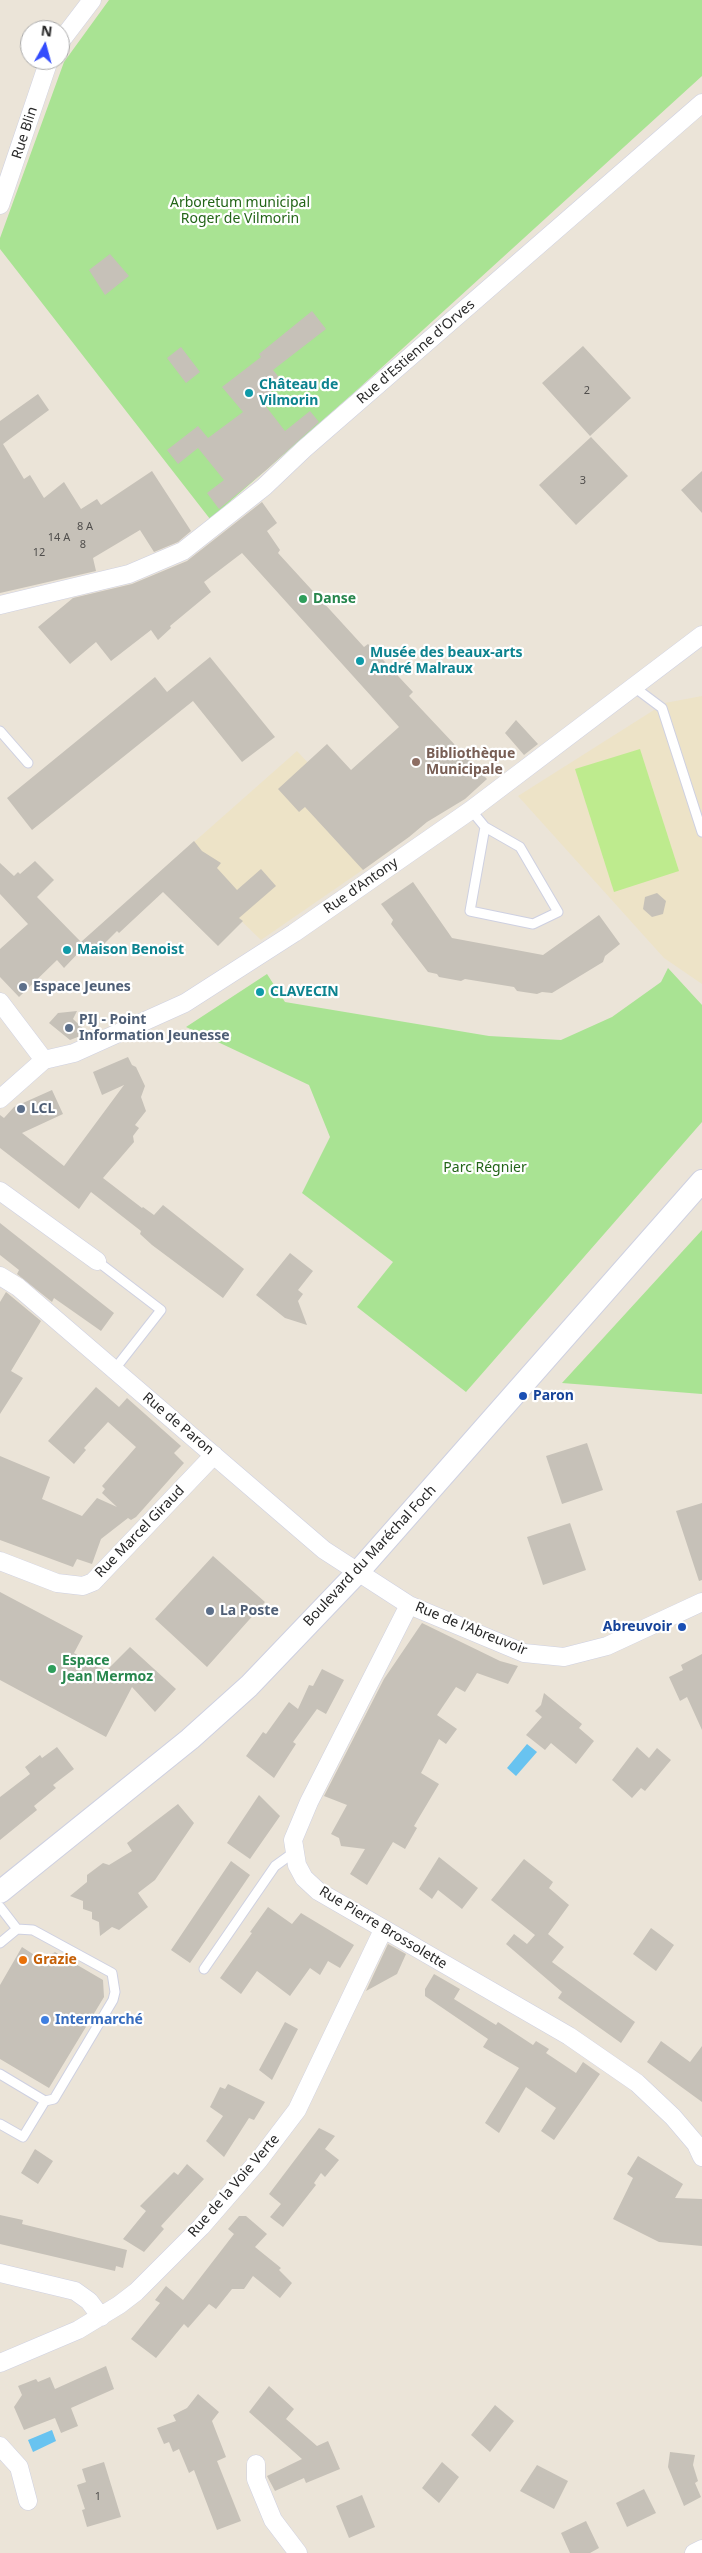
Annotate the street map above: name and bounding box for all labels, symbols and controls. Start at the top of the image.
north arrow [20,20,70,70]
text: N [40,20,54,41]
street label: Rue Blin [9,105,41,161]
park label: Arboretum municipal Roger de Vilmorin [170,195,310,228]
street label: Rue d'Estienne d'Orves [354,296,478,408]
place label: Château de Vilmorin [259,377,338,410]
house number: 2 [584,384,590,398]
marker: Château de Vilmorin [243,387,255,399]
house number: 3 [580,474,586,488]
house number: 8 A [77,520,93,534]
house number: 14 A [48,531,70,545]
house number: 8 [80,538,86,552]
house number: 12 [33,546,45,560]
place label: Danse [313,591,356,607]
marker: Danse [297,593,309,605]
place label: Musée des beaux-arts André Malraux [370,645,523,678]
marker: Musée des beaux-arts André Malraux [354,655,366,667]
place label: Bibliothèque Municipale [426,746,515,779]
marker: Bibliothèque Municipale [410,756,422,768]
street label: Rue d'Antony [321,854,401,918]
place label: Maison Benoist [77,942,184,958]
marker: Maison Benoist [61,944,73,956]
place label: Espace Jeunes [33,979,131,995]
marker: Espace Jeunes [17,981,29,993]
place label: CLAVECIN [270,984,339,1000]
marker: CLAVECIN [254,986,266,998]
place label: PIJ - Point Information Jeunesse [79,1012,230,1044]
marker: PIJ - Point Information Jeunesse [63,1022,75,1034]
place label: LCL [31,1101,55,1117]
marker: LCL [15,1103,27,1115]
park label: Parc Régnier [443,1160,527,1176]
place label: Paron [533,1388,574,1404]
street label: Rue de Paron [139,1389,217,1459]
marker: Paron [517,1390,529,1402]
street label: Boulevard du Maréchal Foch [300,1482,440,1630]
street label: Rue Marcel Giraud [92,1483,188,1581]
street label: Rue de l'Abreuvoir [412,1599,530,1659]
place label: La Poste [220,1603,279,1619]
marker: La Poste [204,1605,216,1617]
place label: Abreuvoir [603,1619,672,1635]
marker: Abreuvoir [676,1621,688,1633]
place label: Espace Jean Mermoz [62,1653,153,1685]
marker: Espace Jean Mermoz [46,1663,58,1675]
street label: Rue Pierre Brossolette [316,1883,450,1973]
place label: Grazie [33,1952,77,1968]
marker: Grazie [17,1954,29,1966]
place label: Intermarché [55,2012,143,2028]
marker: Intermarché [39,2014,51,2026]
street label: Rue de la Voie Verte [185,2131,283,2241]
house number: 1 [95,2490,101,2504]

